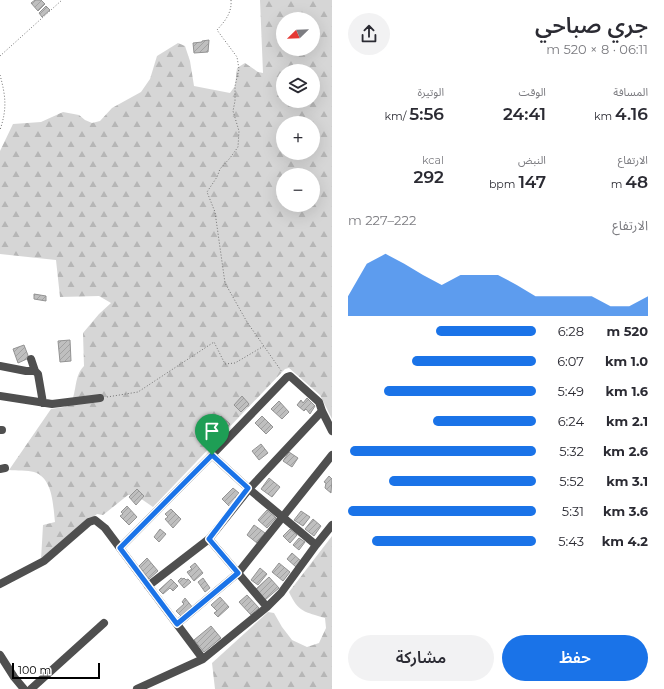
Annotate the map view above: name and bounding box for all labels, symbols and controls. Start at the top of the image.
north arrow [276,12,320,56]
map controls [276,12,320,212]
text: جري صباحي [535,12,648,39]
button: share [348,13,390,55]
text: 06:11 · 8 × 520 m [546,41,648,57]
button: layers [276,64,320,108]
text: الوتيرة [418,85,444,99]
text: الوقت [518,85,546,99]
text: المسافة [613,85,648,99]
text: 5:56 [409,104,444,124]
text: 24:41 [503,104,546,124]
text: 4.16 [615,104,648,124]
text: /km [385,109,409,123]
text: km [594,109,615,123]
button: + [276,116,320,160]
text: kcal [422,153,444,167]
text: النبض [518,153,546,167]
text: الارتفاع [618,153,648,167]
text: 292 [414,167,444,187]
button: − [276,168,320,212]
text: 147 [518,172,546,192]
text: 48 [625,172,648,192]
text: bpm [489,177,518,191]
text: m [611,177,625,191]
text: 222–227 m [348,212,416,228]
text: الارتفاع [612,217,648,233]
text: 6:28 [558,323,584,339]
text: 520 m [607,323,648,339]
text: 6:07 [557,353,584,369]
text: 1.0 km [605,353,648,369]
text: 5:49 [557,383,584,399]
text: 1.6 km [606,383,648,399]
text: 6:24 [558,413,584,429]
text: 2.1 km [606,413,648,429]
pin [195,414,229,455]
icon: arrive [201,420,223,442]
text: 5:32 [559,443,584,459]
text: 2.6 km [603,443,648,459]
text: 5:52 [559,473,584,489]
text: 3.1 km [606,473,648,489]
text: 5:31 [562,503,584,519]
text: 3.6 km [603,503,648,519]
text: 5:43 [558,533,584,549]
text: 4.2 km [602,533,648,549]
button: مشاركة [348,635,494,681]
button: حفظ [502,635,648,681]
scale bar [12,661,100,680]
text: 100 m [18,663,51,677]

